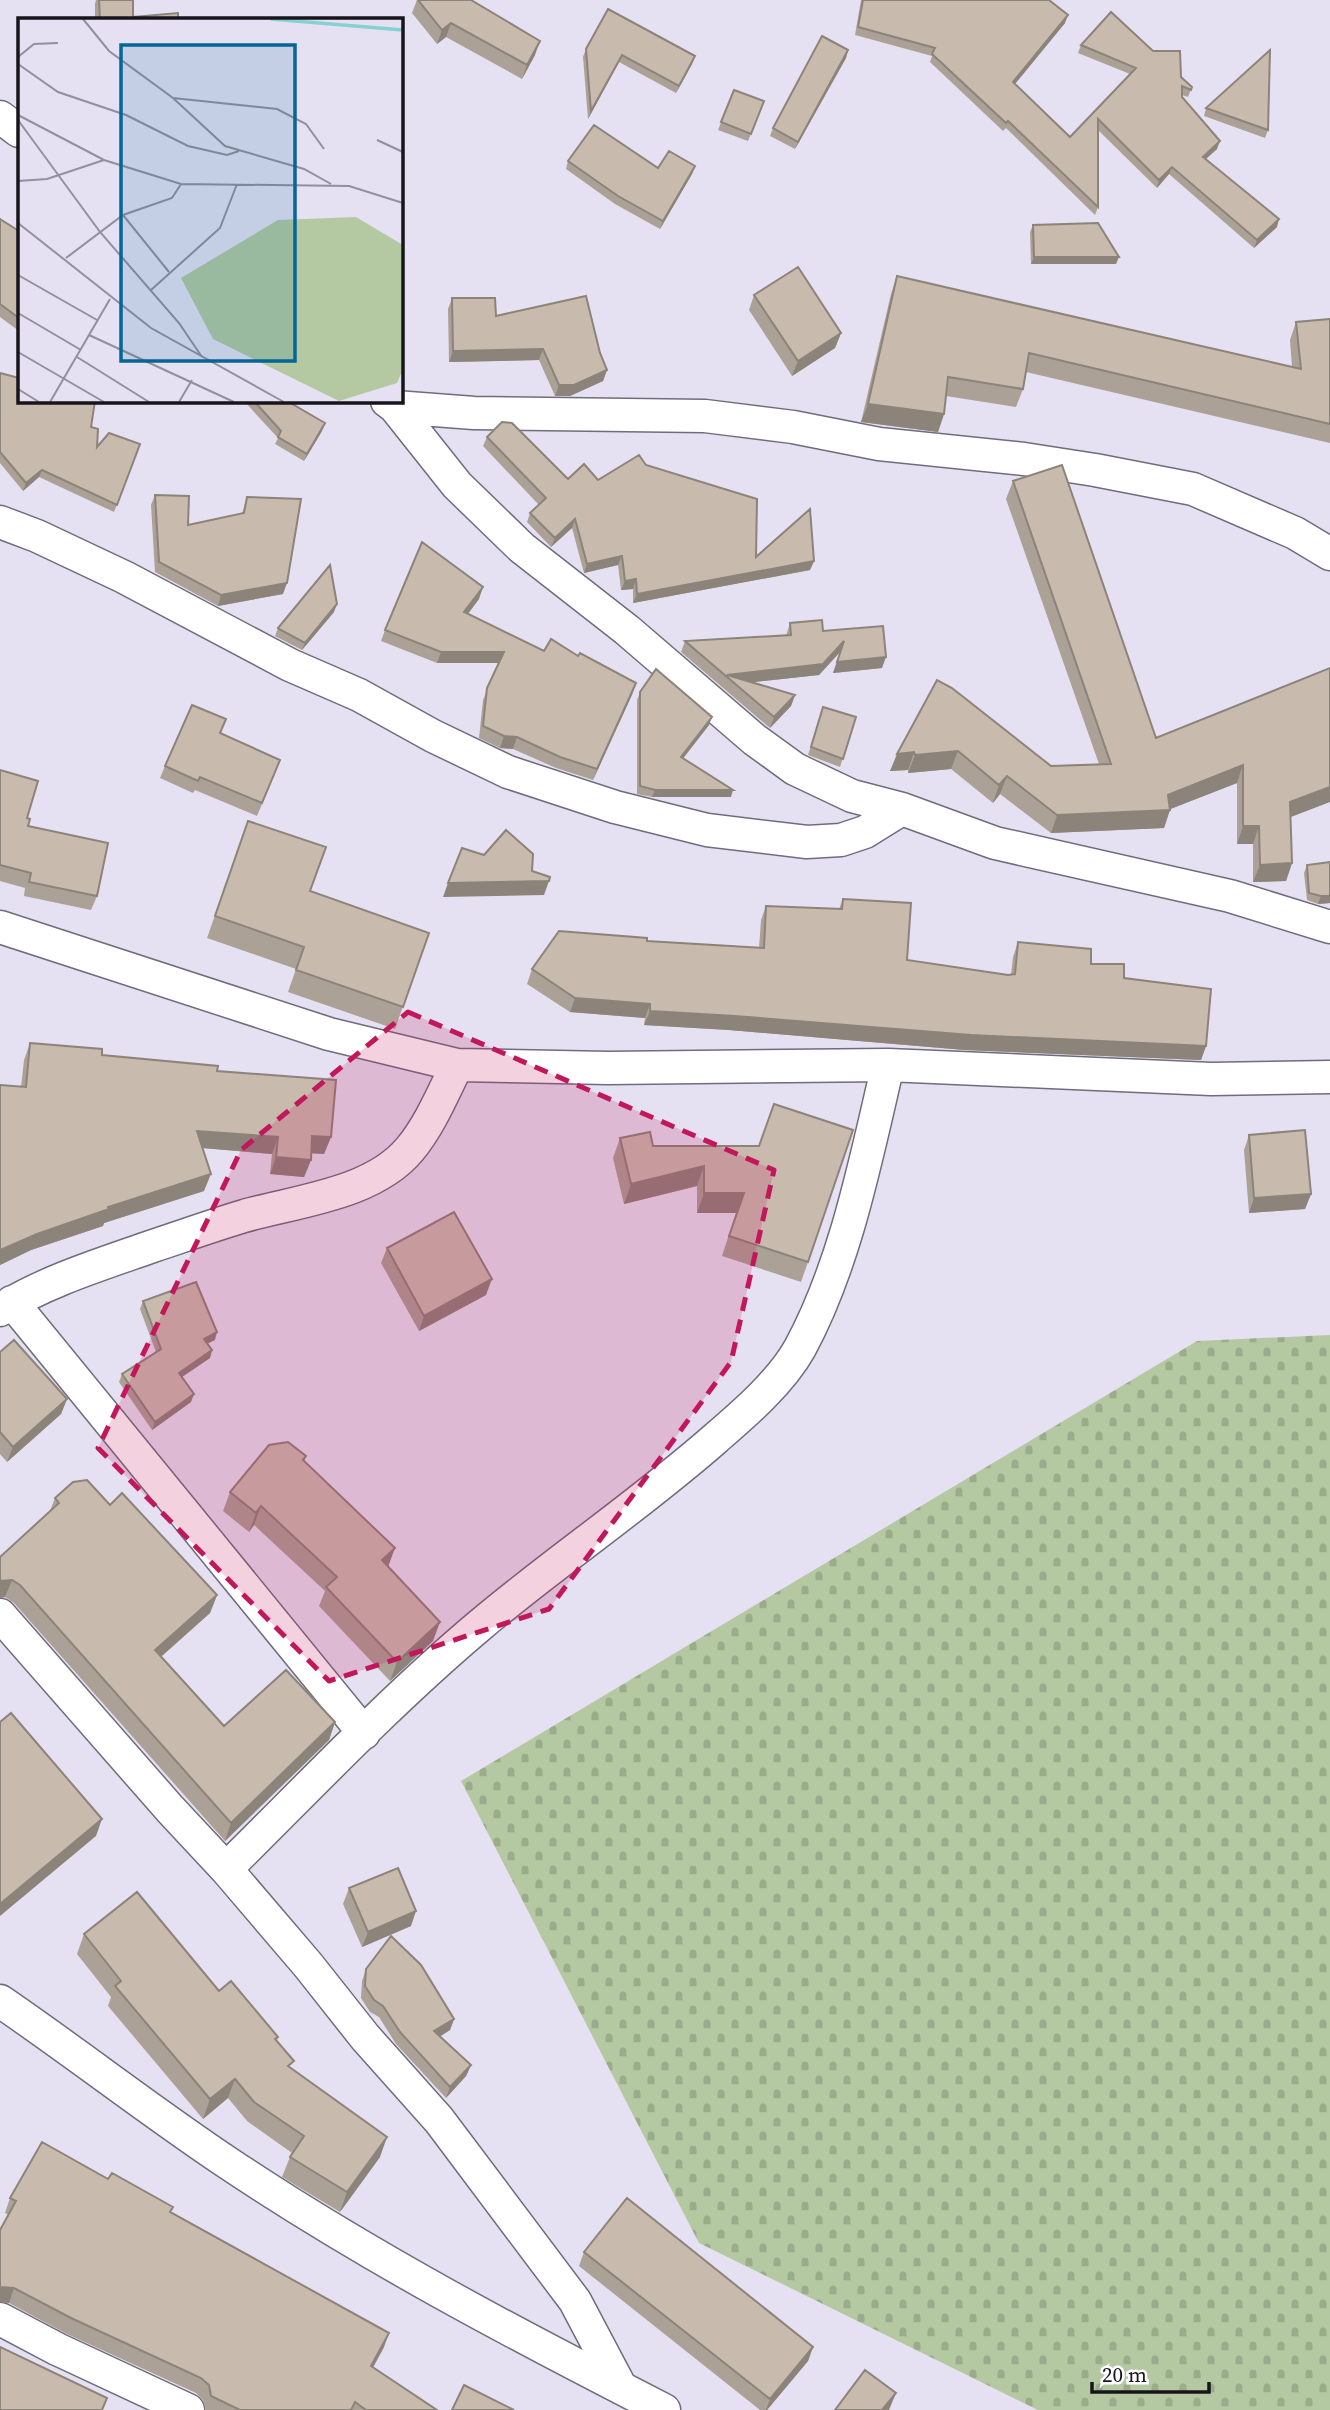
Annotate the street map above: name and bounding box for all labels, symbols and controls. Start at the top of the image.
inset map [18,18,402,402]
scale bar [1092,2350,1209,2394]
text: 20 m [1102,2360,1147,2389]

